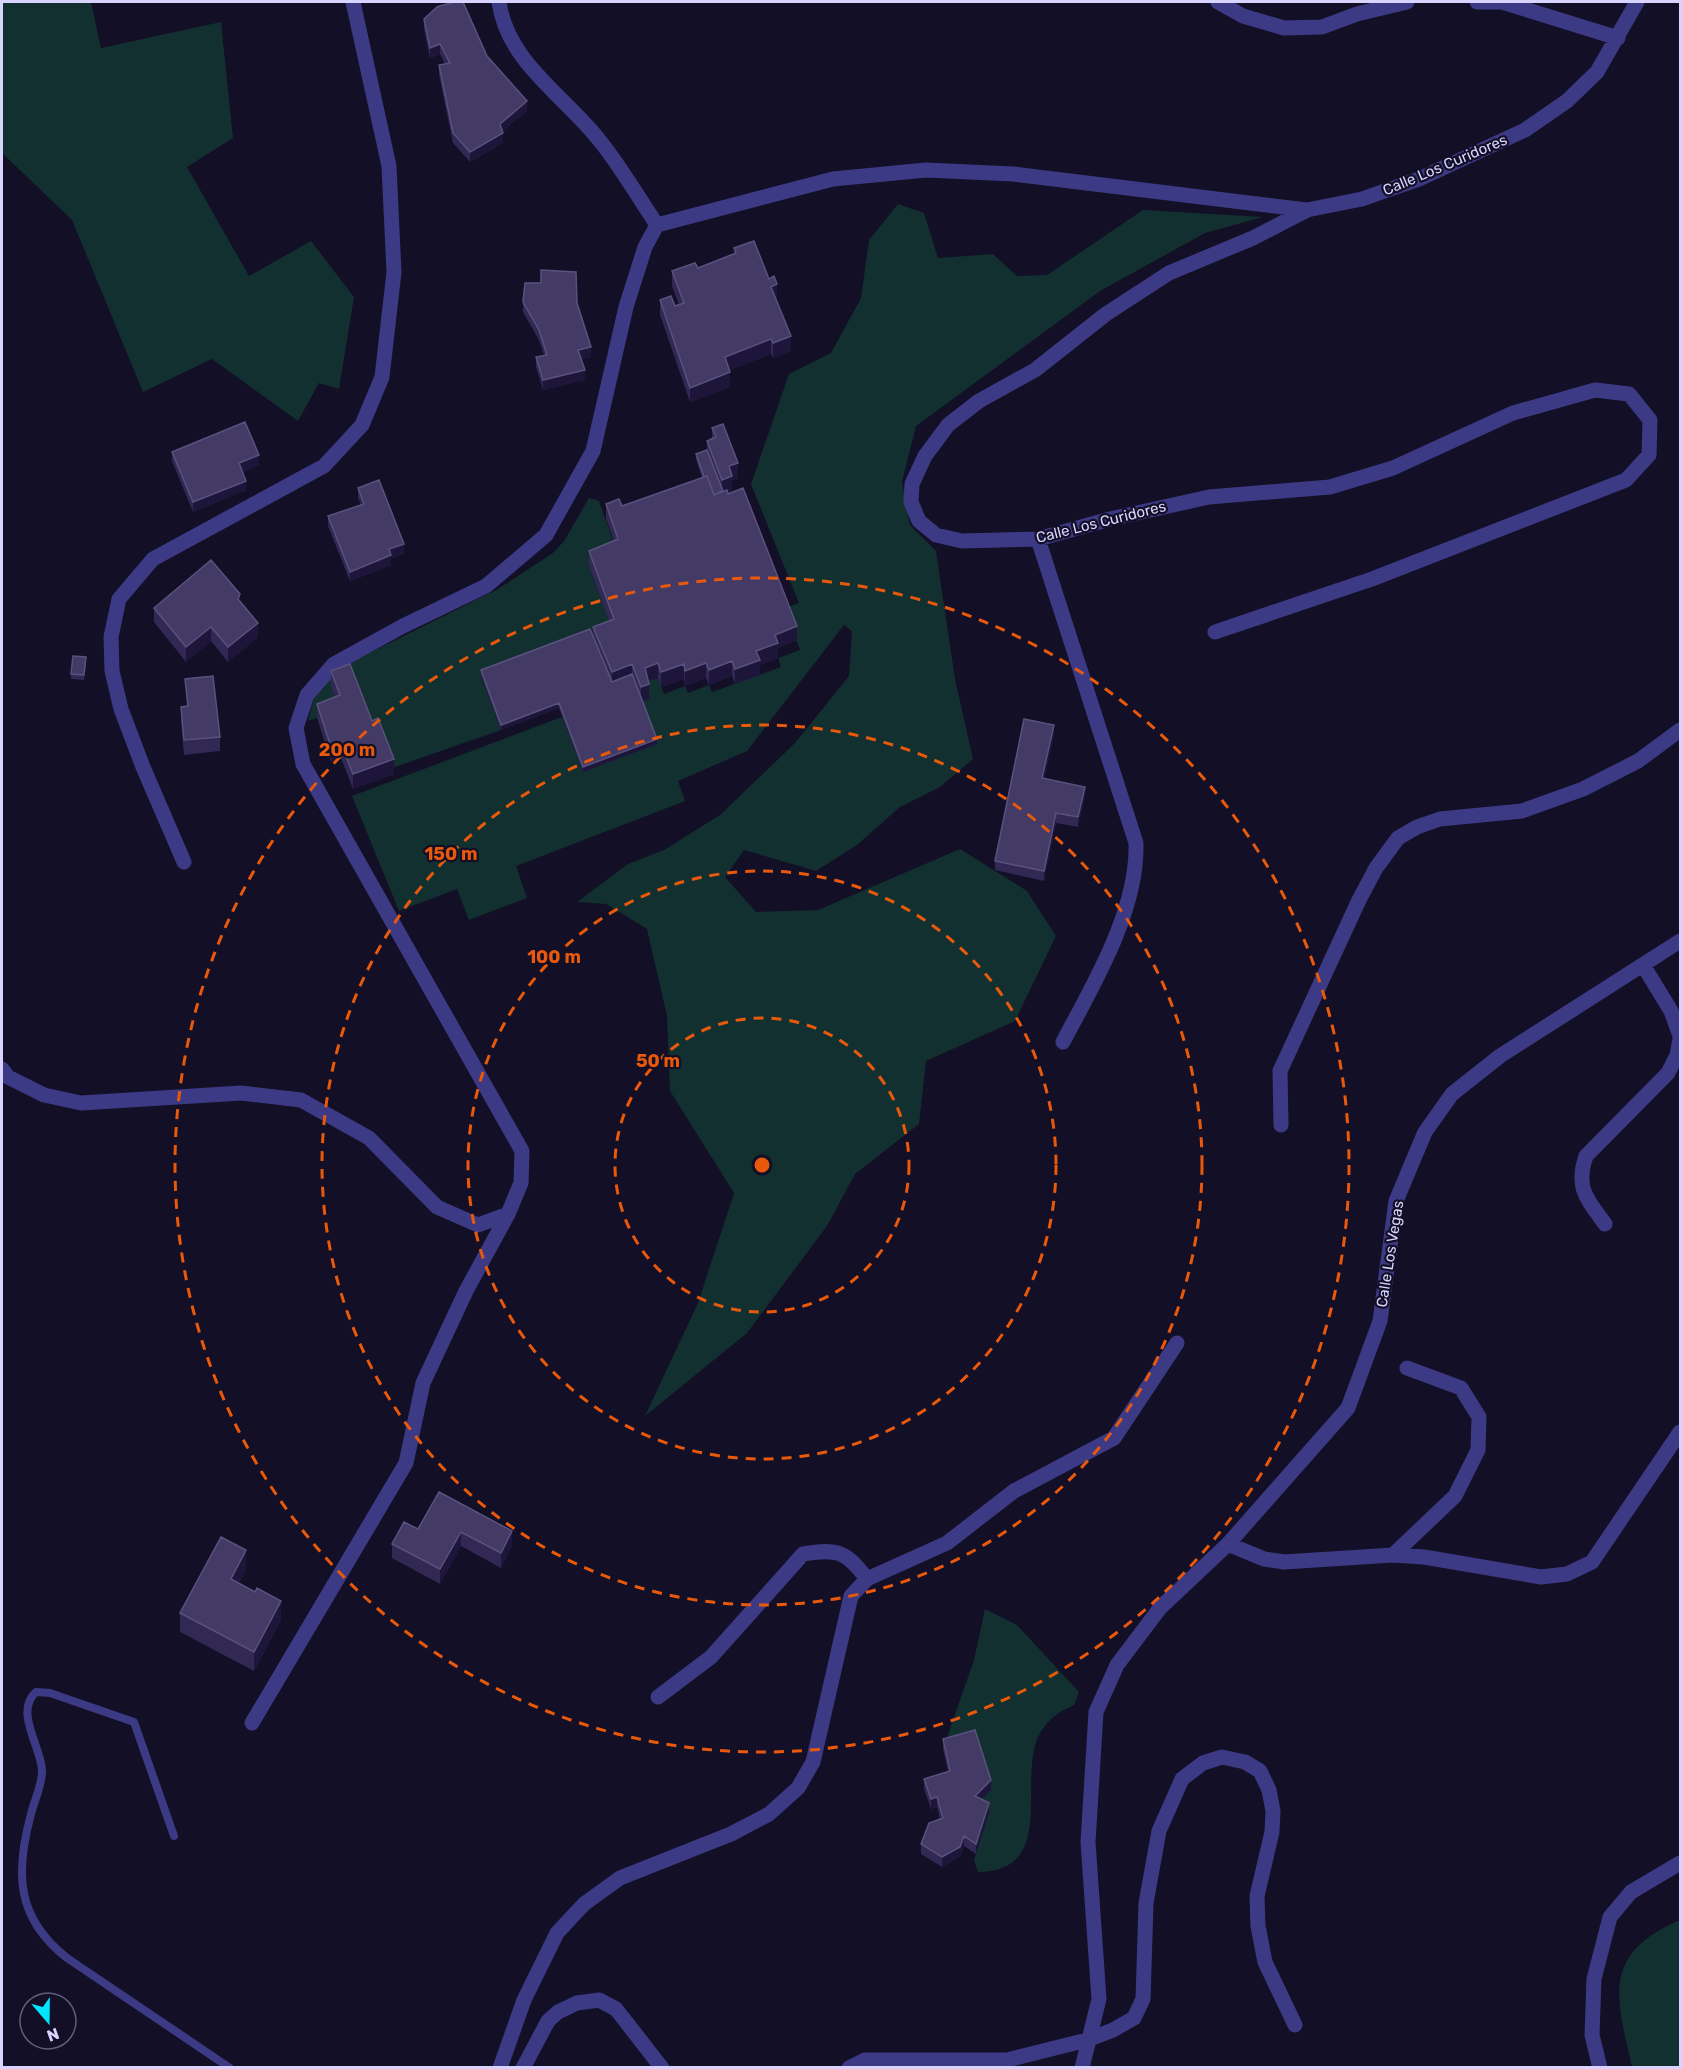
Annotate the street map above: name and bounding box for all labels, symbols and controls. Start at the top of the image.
street label: Calle Los Curidores [1380,131,1510,199]
street label: Calle Los Curidores [1034,497,1168,547]
text: 200 m [319,739,375,761]
text: 150 m [424,843,478,865]
text: 100 m [527,946,581,968]
text: 50 m [636,1050,680,1072]
centre of rings [752,1155,772,1175]
street label: Calle Los Vegas [1373,1199,1407,1309]
north arrow [18,1991,78,2051]
text: N [44,2024,62,2046]

